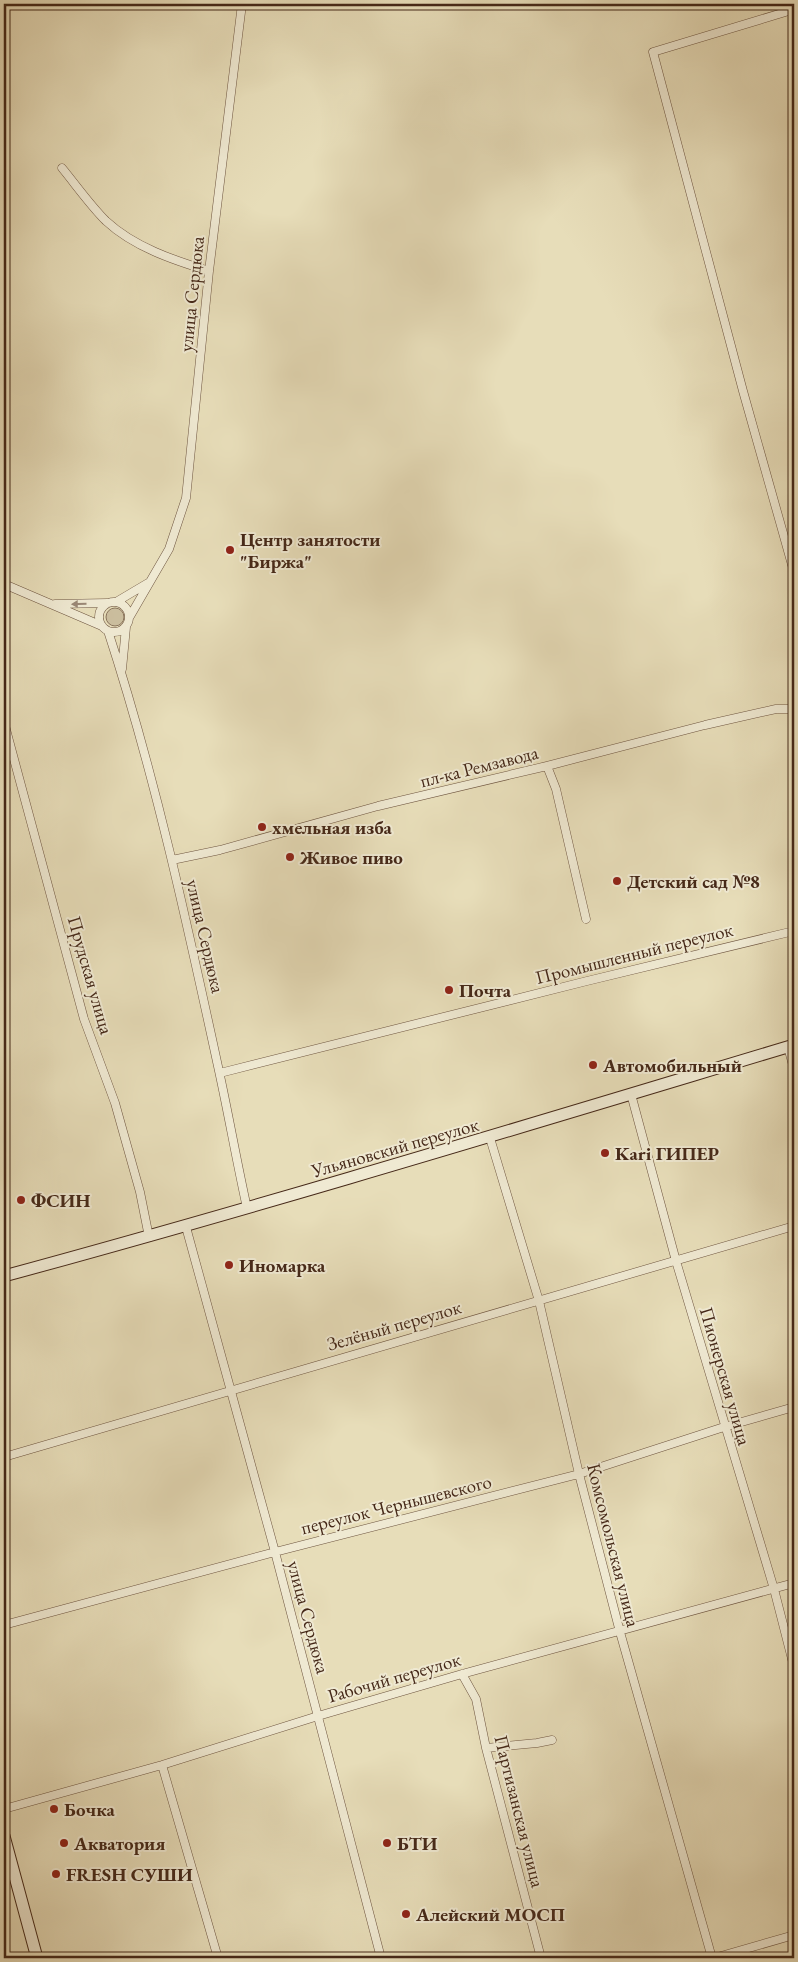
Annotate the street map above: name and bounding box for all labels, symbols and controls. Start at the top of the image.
street label: улица Сердюка [173,235,210,353]
place label: Центр занятости "Биржа" [240,527,380,574]
marker: Центр занятости "Биржа" [224,544,236,556]
one-way arrow [71,600,87,608]
street label: пл-ка Ремзавода [417,740,541,793]
place label: хмельная изба [272,815,393,840]
marker: хмельная изба [256,821,268,833]
place label: Живое пиво [299,845,403,870]
marker: Живое пиво [284,851,296,863]
place label: Детский сад №8 [627,869,760,894]
marker: Детский сад №8 [611,875,623,887]
street label: улица Сердюка [180,877,231,996]
street label: Прудская улица [62,913,119,1038]
street label: Промышленный переулок [533,917,736,990]
place label: Почта [459,978,512,1003]
marker: Почта [443,984,455,996]
place label: Автомобильный [602,1053,742,1078]
marker: Автомобильный [587,1059,599,1071]
street label: Ульяновский переулок [308,1112,482,1184]
place label: Kari ГИПЕР [615,1141,719,1166]
marker: Kari ГИПЕР [599,1147,611,1159]
place label: ФСИН [31,1188,91,1213]
marker: ФСИН [15,1194,27,1206]
place label: Иномарка [239,1253,326,1278]
marker: Иномарка [223,1259,235,1271]
street label: Зелёный переулок [324,1294,464,1357]
street label: Пионерская улица [694,1304,757,1449]
street label: Комсомольская улица [581,1461,646,1630]
street label: переулок Чернышевского [298,1469,494,1540]
street label: улица Сердюка [281,1558,336,1677]
street label: Рабочий переулок [325,1647,464,1708]
street label: Партизанская улица [488,1732,551,1890]
place label: Бочка [64,1797,115,1822]
marker: Бочка [48,1803,60,1815]
place label: Акватория [73,1831,165,1856]
place label: БТИ [397,1831,438,1856]
marker: Акватория [58,1837,70,1849]
marker: БТИ [381,1837,393,1849]
place label: FRESH СУШИ [66,1862,193,1887]
marker: FRESH СУШИ [50,1868,62,1880]
place label: Алейский МОСП [415,1902,565,1927]
marker: Алейский МОСП [400,1908,412,1920]

